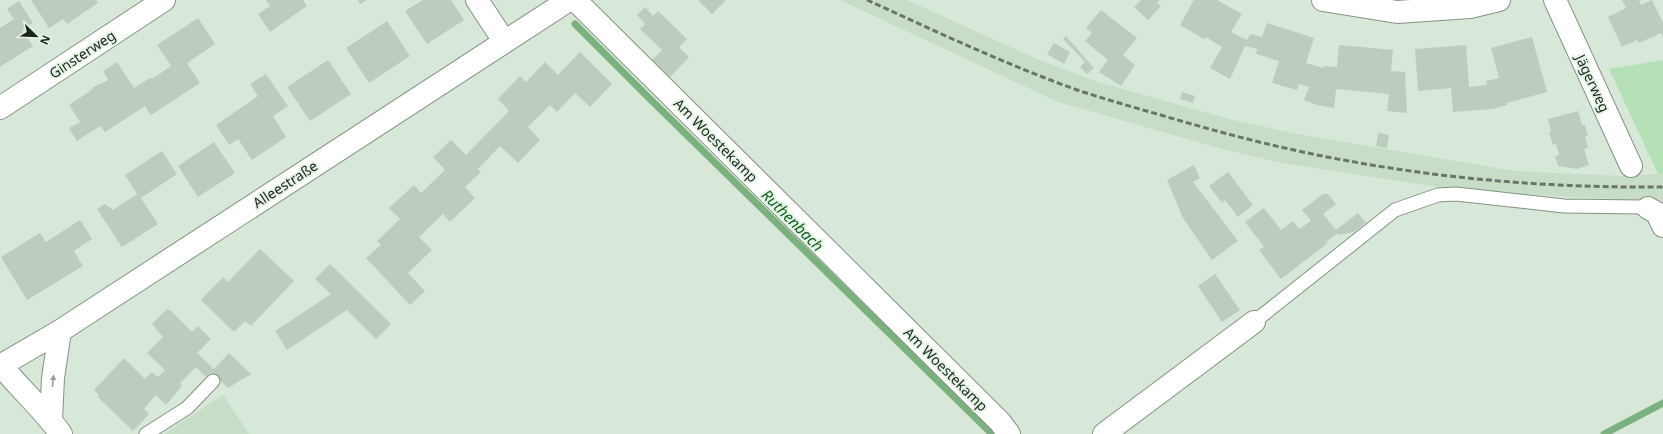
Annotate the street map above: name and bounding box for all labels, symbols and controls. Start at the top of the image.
north arrow [16,16,56,56]
street label: Ginsterweg [45,25,119,83]
text: N [37,33,54,47]
street label: Jägerweg [1571,49,1615,115]
street label: Am Woestekamp [670,94,762,186]
street label: Alleestraße [249,156,321,212]
water label: Ruthenbach [758,185,828,255]
street label: Am Woestekamp [900,323,992,415]
one-way arrow [49,375,56,387]

